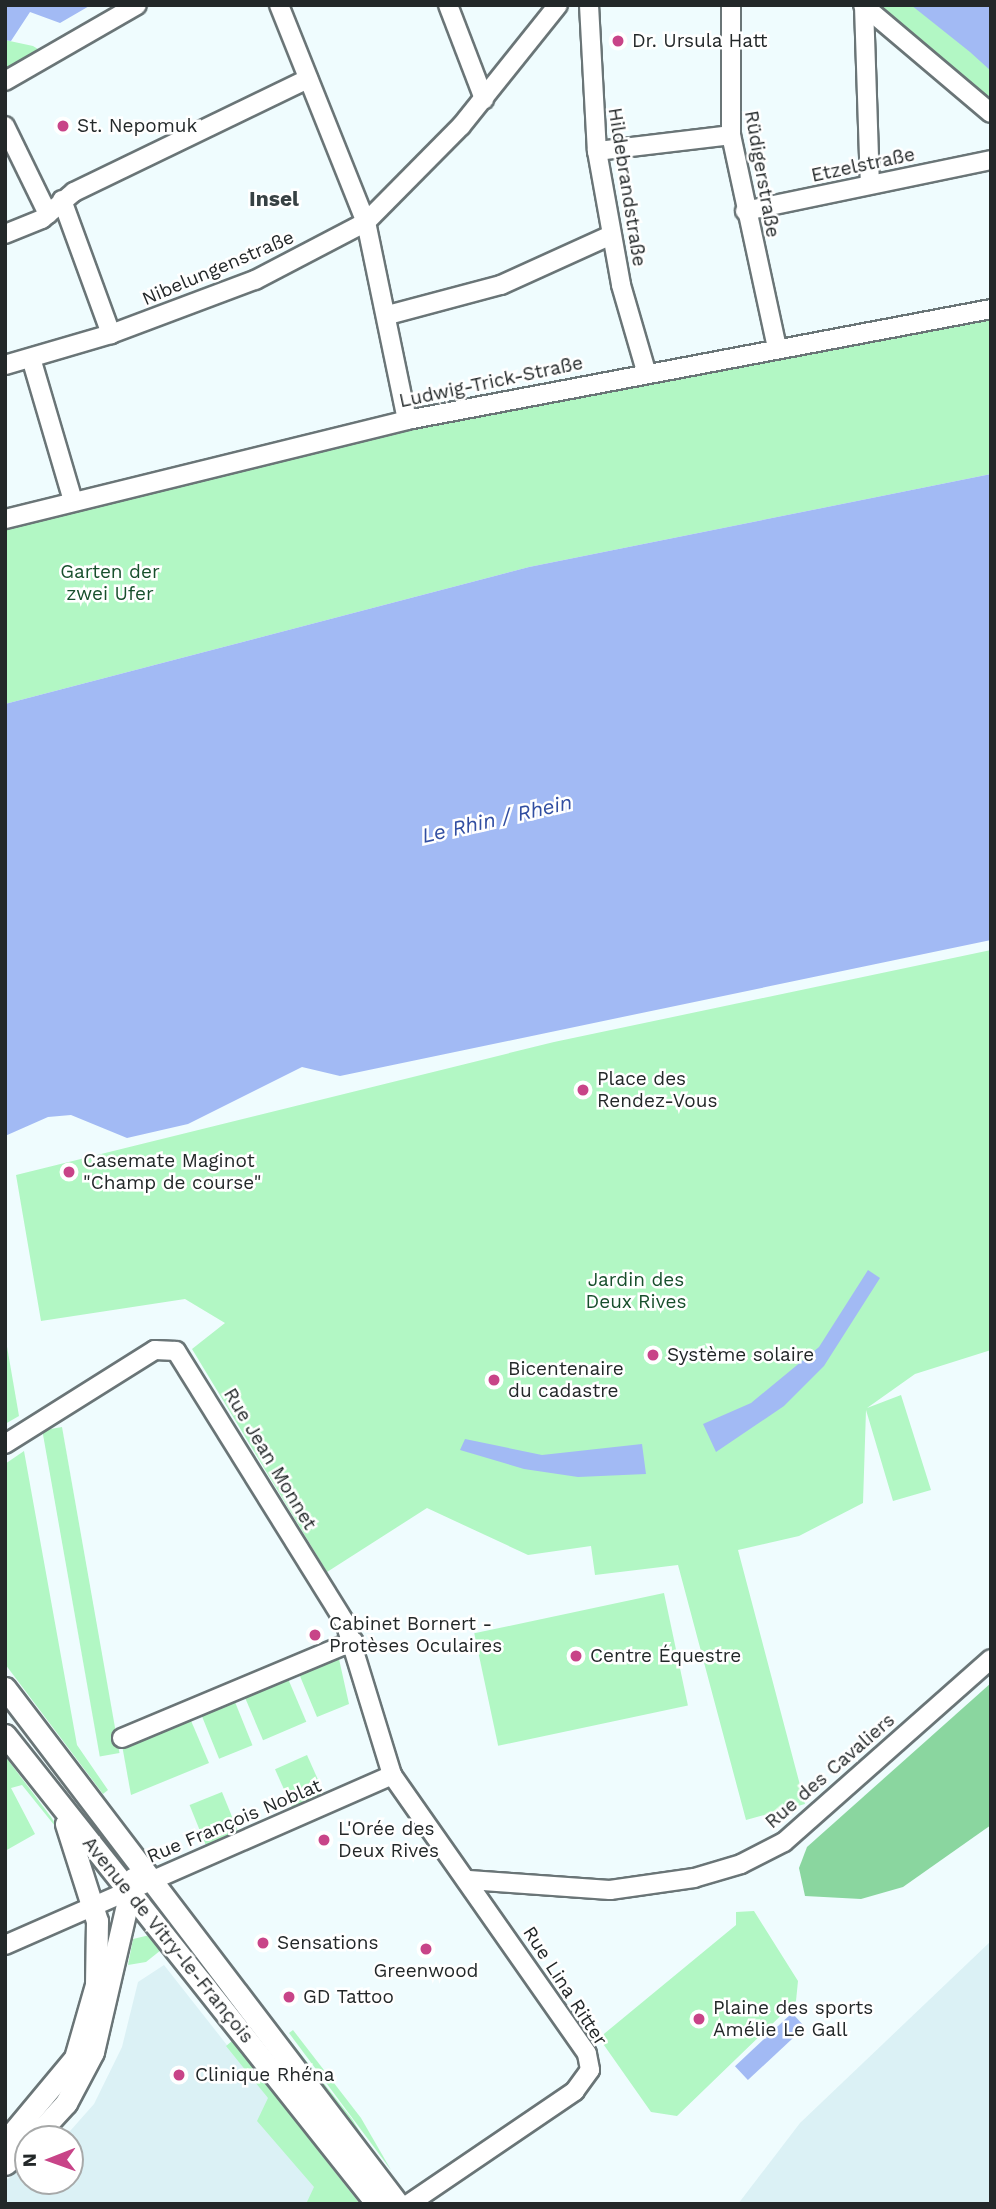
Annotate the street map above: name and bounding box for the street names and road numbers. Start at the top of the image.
street label: Hildebrandstraße [603,106,651,268]
street label: Rüdigerstraße [740,109,784,239]
street label: Etzelstraße [809,143,917,187]
street label: Nibelungenstraße [139,226,297,310]
street label: Ludwig-Trick-Straße [397,351,585,413]
street label: Rue Jean Monnet [219,1384,321,1534]
street label: Rue des Cavaliers [761,1709,899,1833]
street label: Rue François Noblat [143,1774,325,1868]
street label: Avenue de Vitry-le-François [77,1832,259,2048]
street label: Rue Lina Ritter [518,1922,612,2050]

